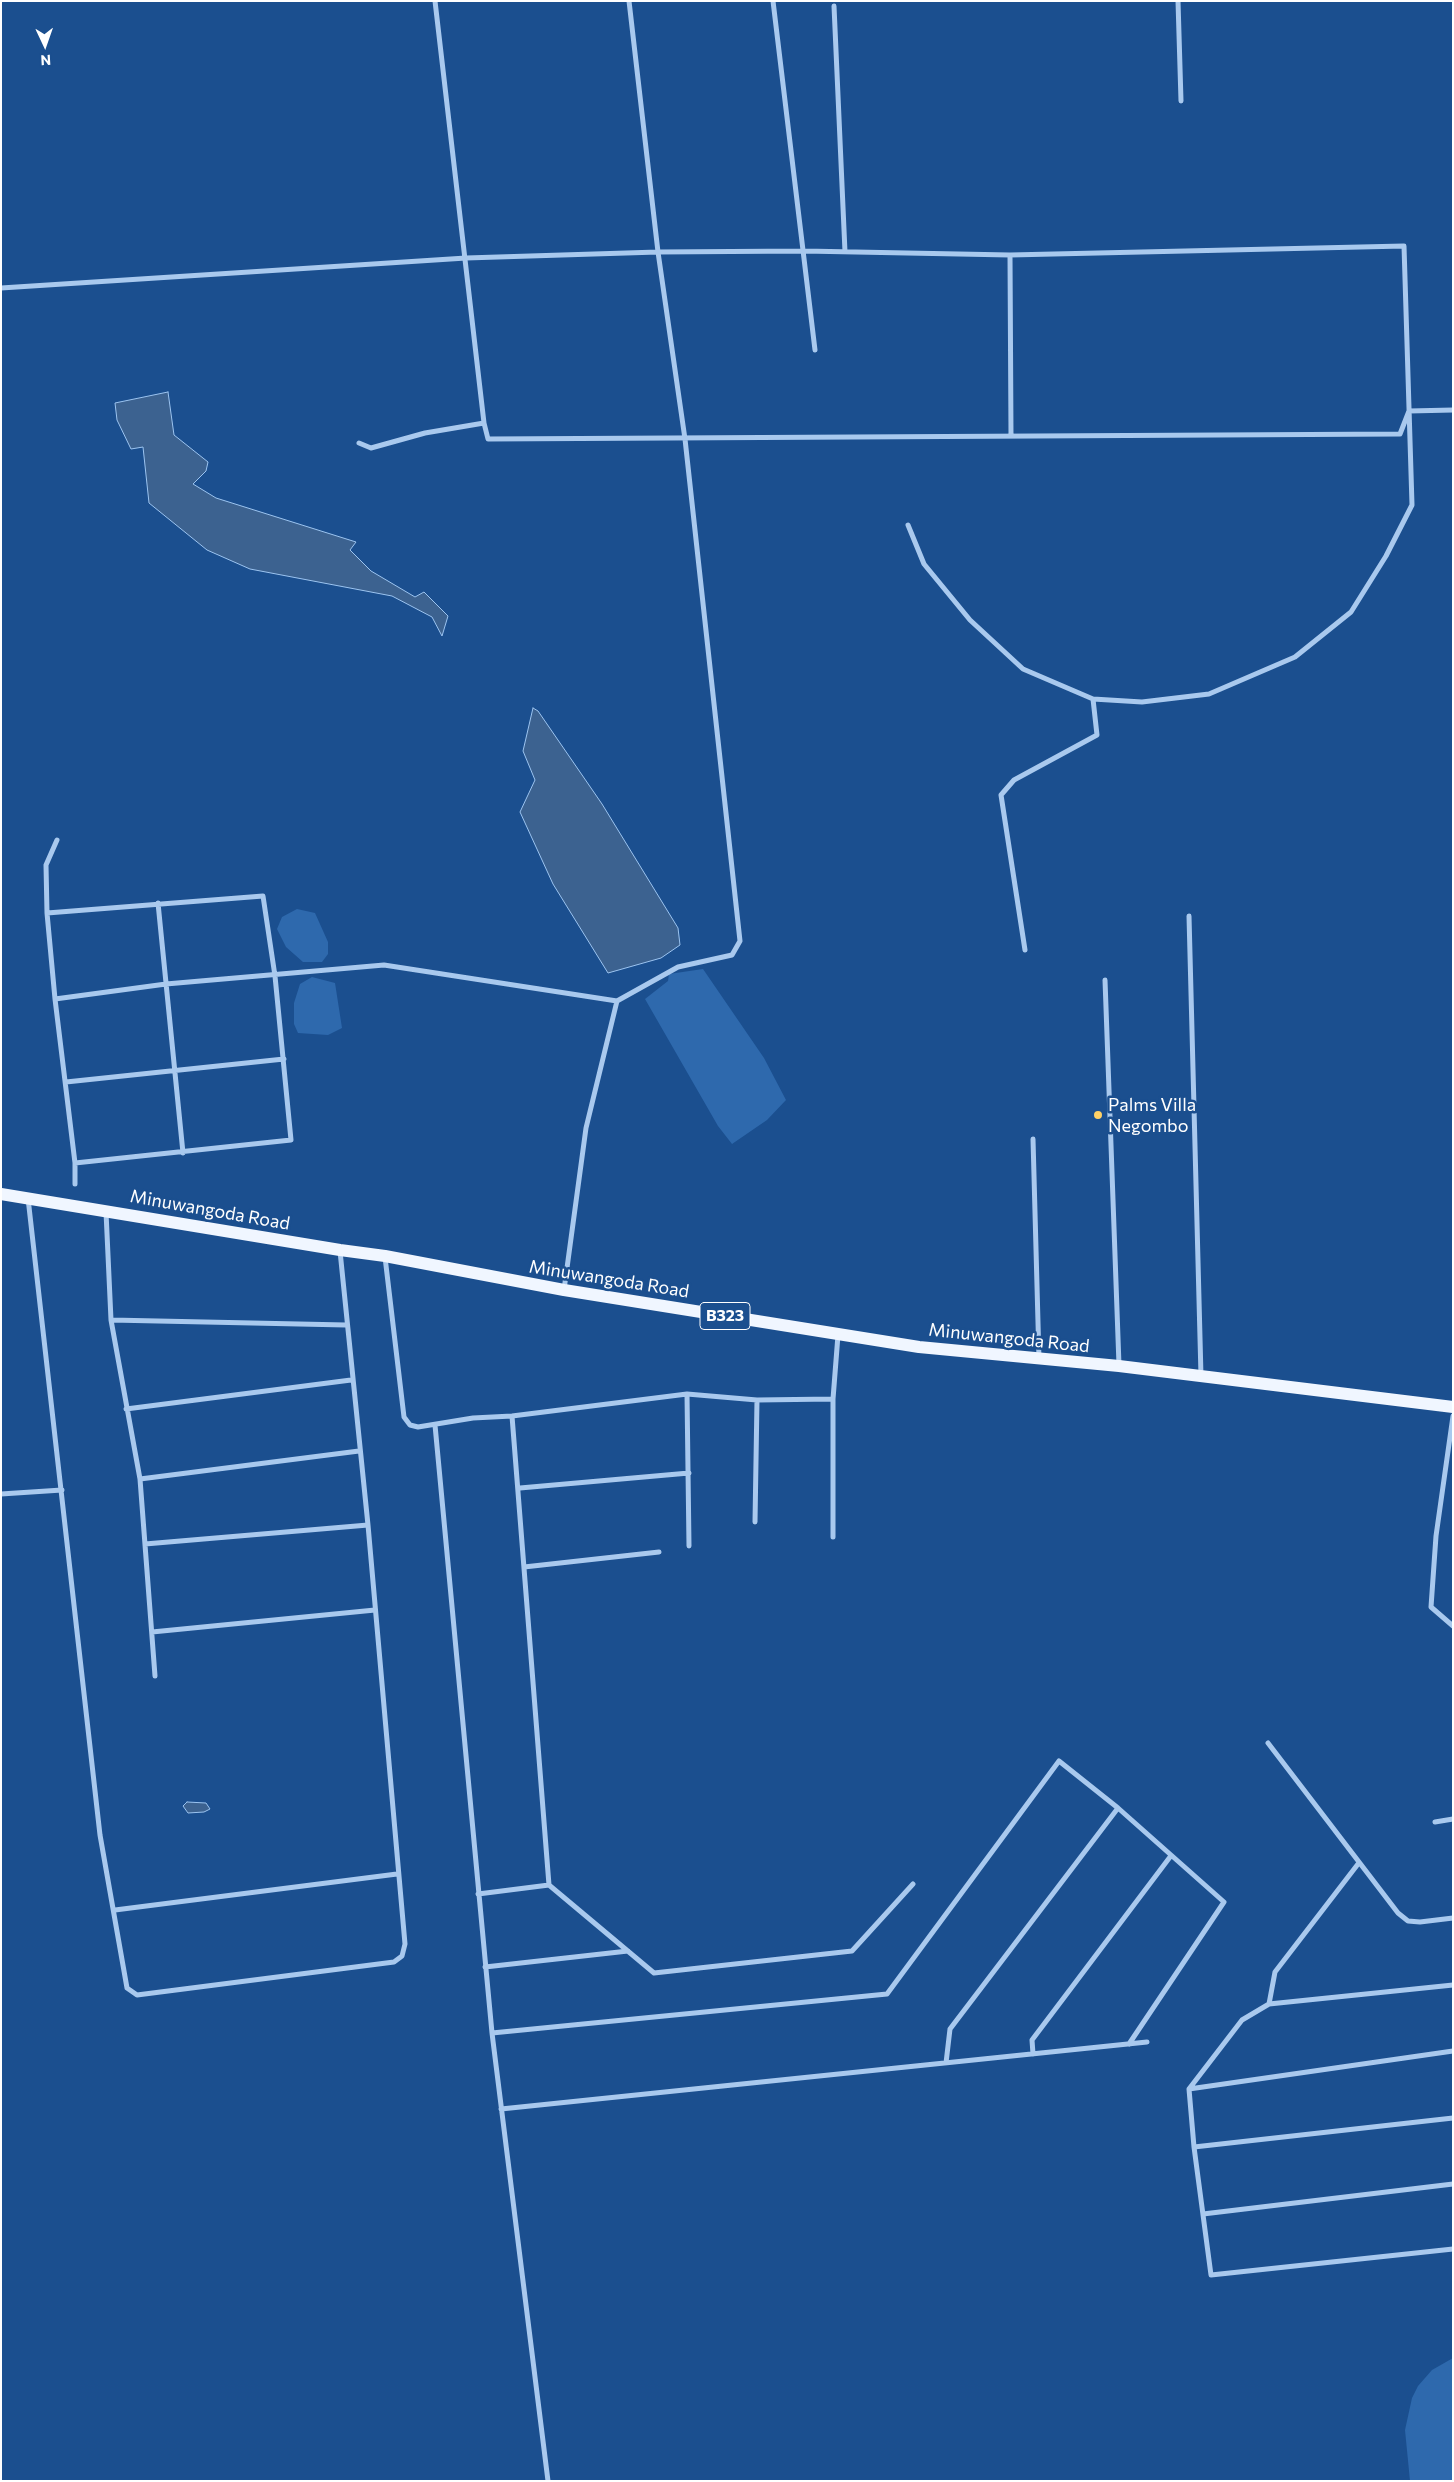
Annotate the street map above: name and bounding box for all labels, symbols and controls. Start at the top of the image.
north arrow [20,20,70,70]
text: N [40,52,51,69]
place label: Palms Villa Negombo [1108,1094,1196,1136]
marker: Palms Villa Negombo [1092,1109,1104,1121]
street label: Minuwangoda Road [128,1185,292,1235]
street label: Minuwangoda Road [527,1256,691,1302]
road number: B323 [700,1302,750,1330]
street label: Minuwangoda Road [927,1319,1091,1357]

